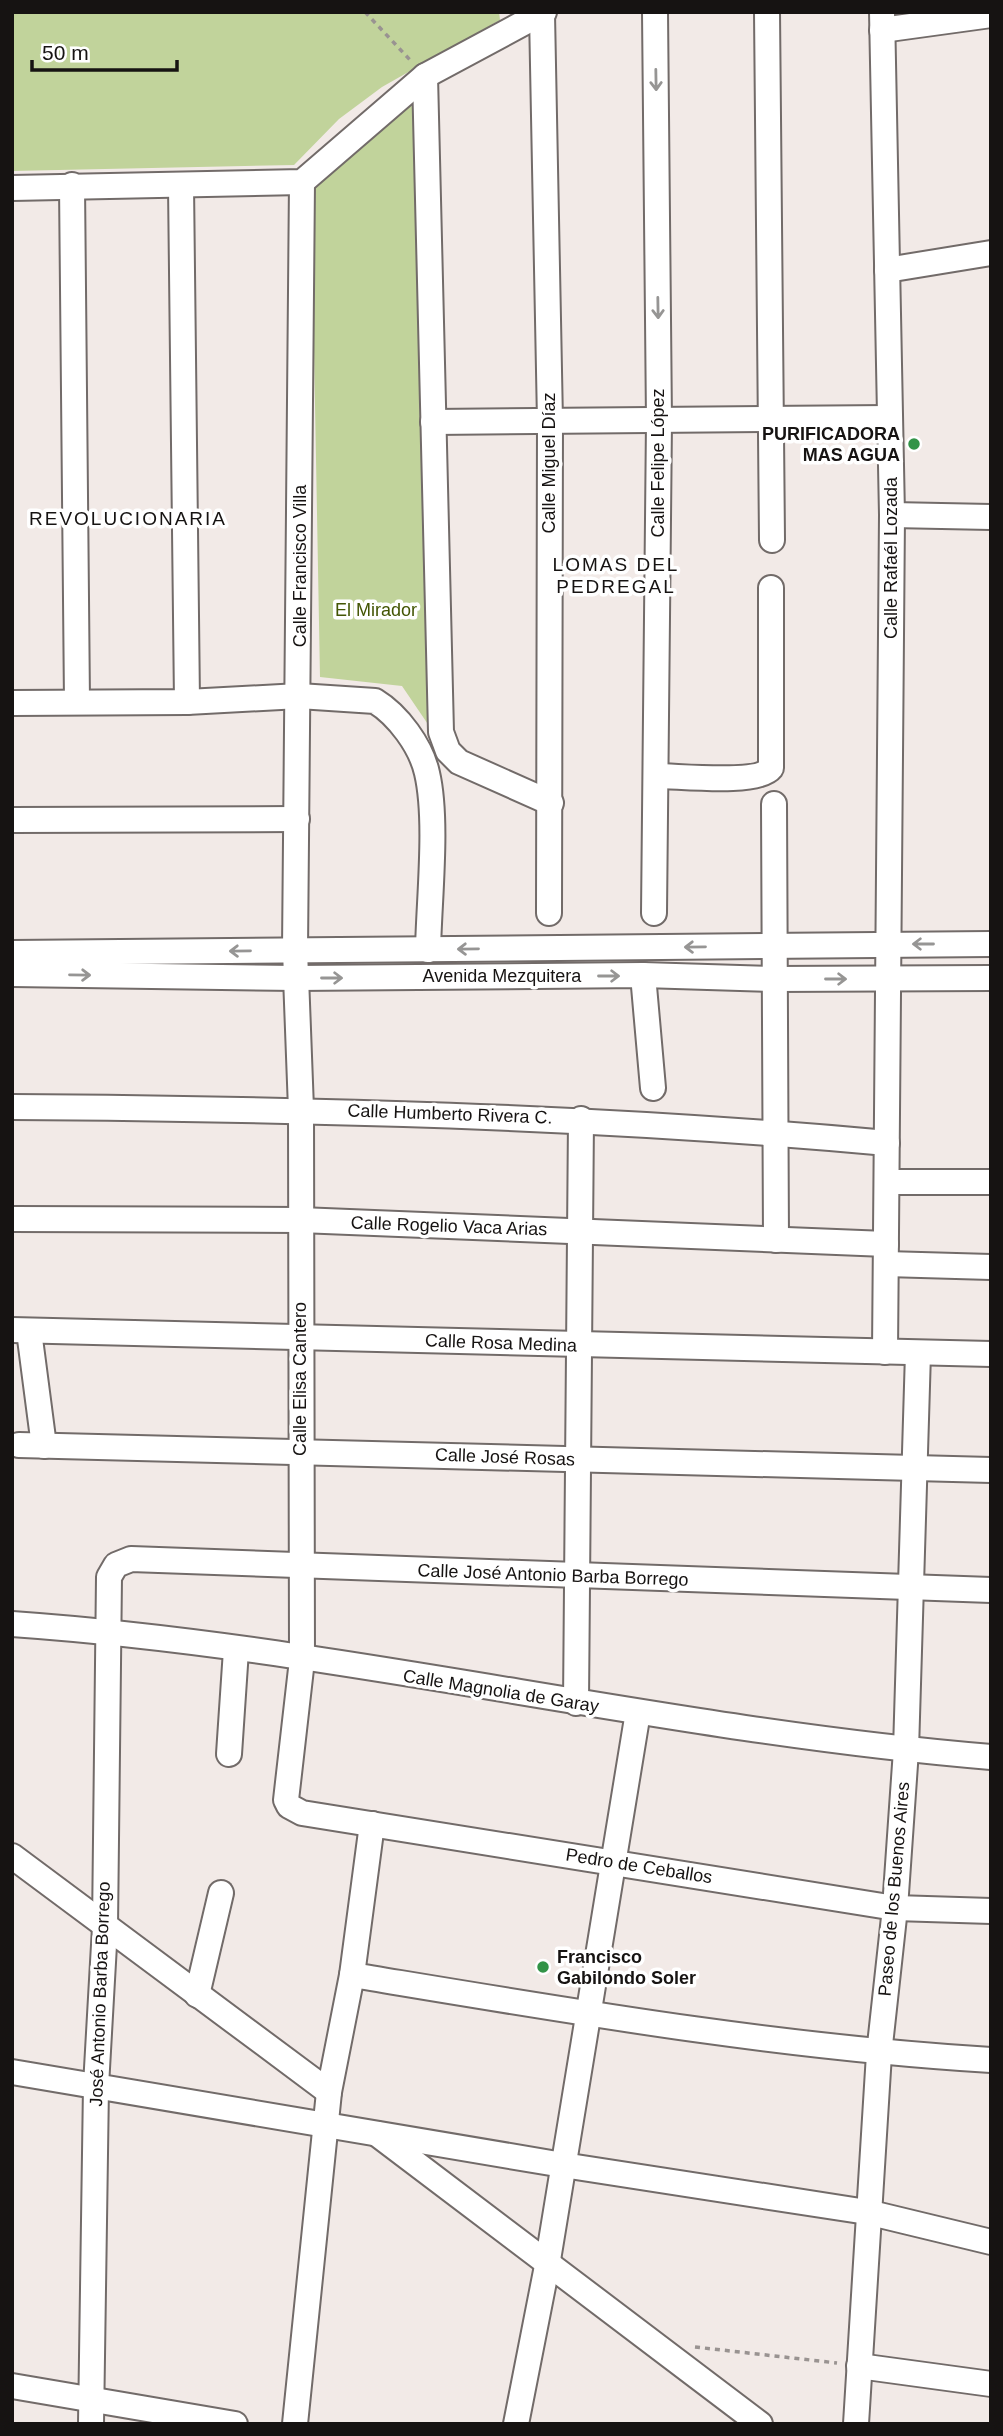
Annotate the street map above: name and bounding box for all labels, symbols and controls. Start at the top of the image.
scale bar [32,28,177,72]
text: 50 m [42,41,89,64]
one-way arrow [649,69,663,92]
one-way arrow [651,296,665,319]
street label: Calle Felipe López [648,388,668,538]
street label: Calle Miguel Díaz [539,392,559,534]
place label: PURIFICADORA MAS AGUA [762,424,900,465]
marker: PURIFICADORA MAS AGUA [906,436,922,452]
street label: Calle Rafaél Lozada [881,476,901,639]
street label: Calle Francisco Villa [290,484,310,647]
district label: REVOLUCIONARIA [29,508,227,529]
district label: LOMAS DEL PEDREGAL [553,554,679,597]
park label: El Mirador [335,600,417,620]
one-way arrow [911,937,934,951]
one-way arrow [684,940,707,953]
one-way arrow [456,942,479,956]
one-way arrow [229,944,252,957]
street label: Avenida Mezquitera [423,966,582,986]
one-way arrow [69,968,92,982]
one-way arrow [597,969,620,982]
one-way arrow [321,971,344,985]
one-way arrow [825,972,848,986]
street label: Calle Humberto Rivera C. [347,1100,553,1128]
street label: Calle Rogelio Vaca Arias [350,1213,548,1239]
street label: Calle Elisa Cantero [290,1302,310,1456]
street label: Calle Rosa Medina [425,1330,578,1356]
street label: Calle José Rosas [435,1445,575,1469]
street label: Calle José Antonio Barba Borrego [417,1560,689,1590]
street label: Calle Magnolia de Garay [402,1666,600,1716]
street label: Paseo de los Buenos Aires [875,1781,913,1997]
street label: Pedro de Ceballos [564,1845,714,1887]
street label: José Antonio Barba Borrego [86,1881,114,2107]
place label: Francisco Gabilondo Soler [557,1947,696,1988]
marker: Francisco Gabilondo Soler [535,1959,551,1975]

